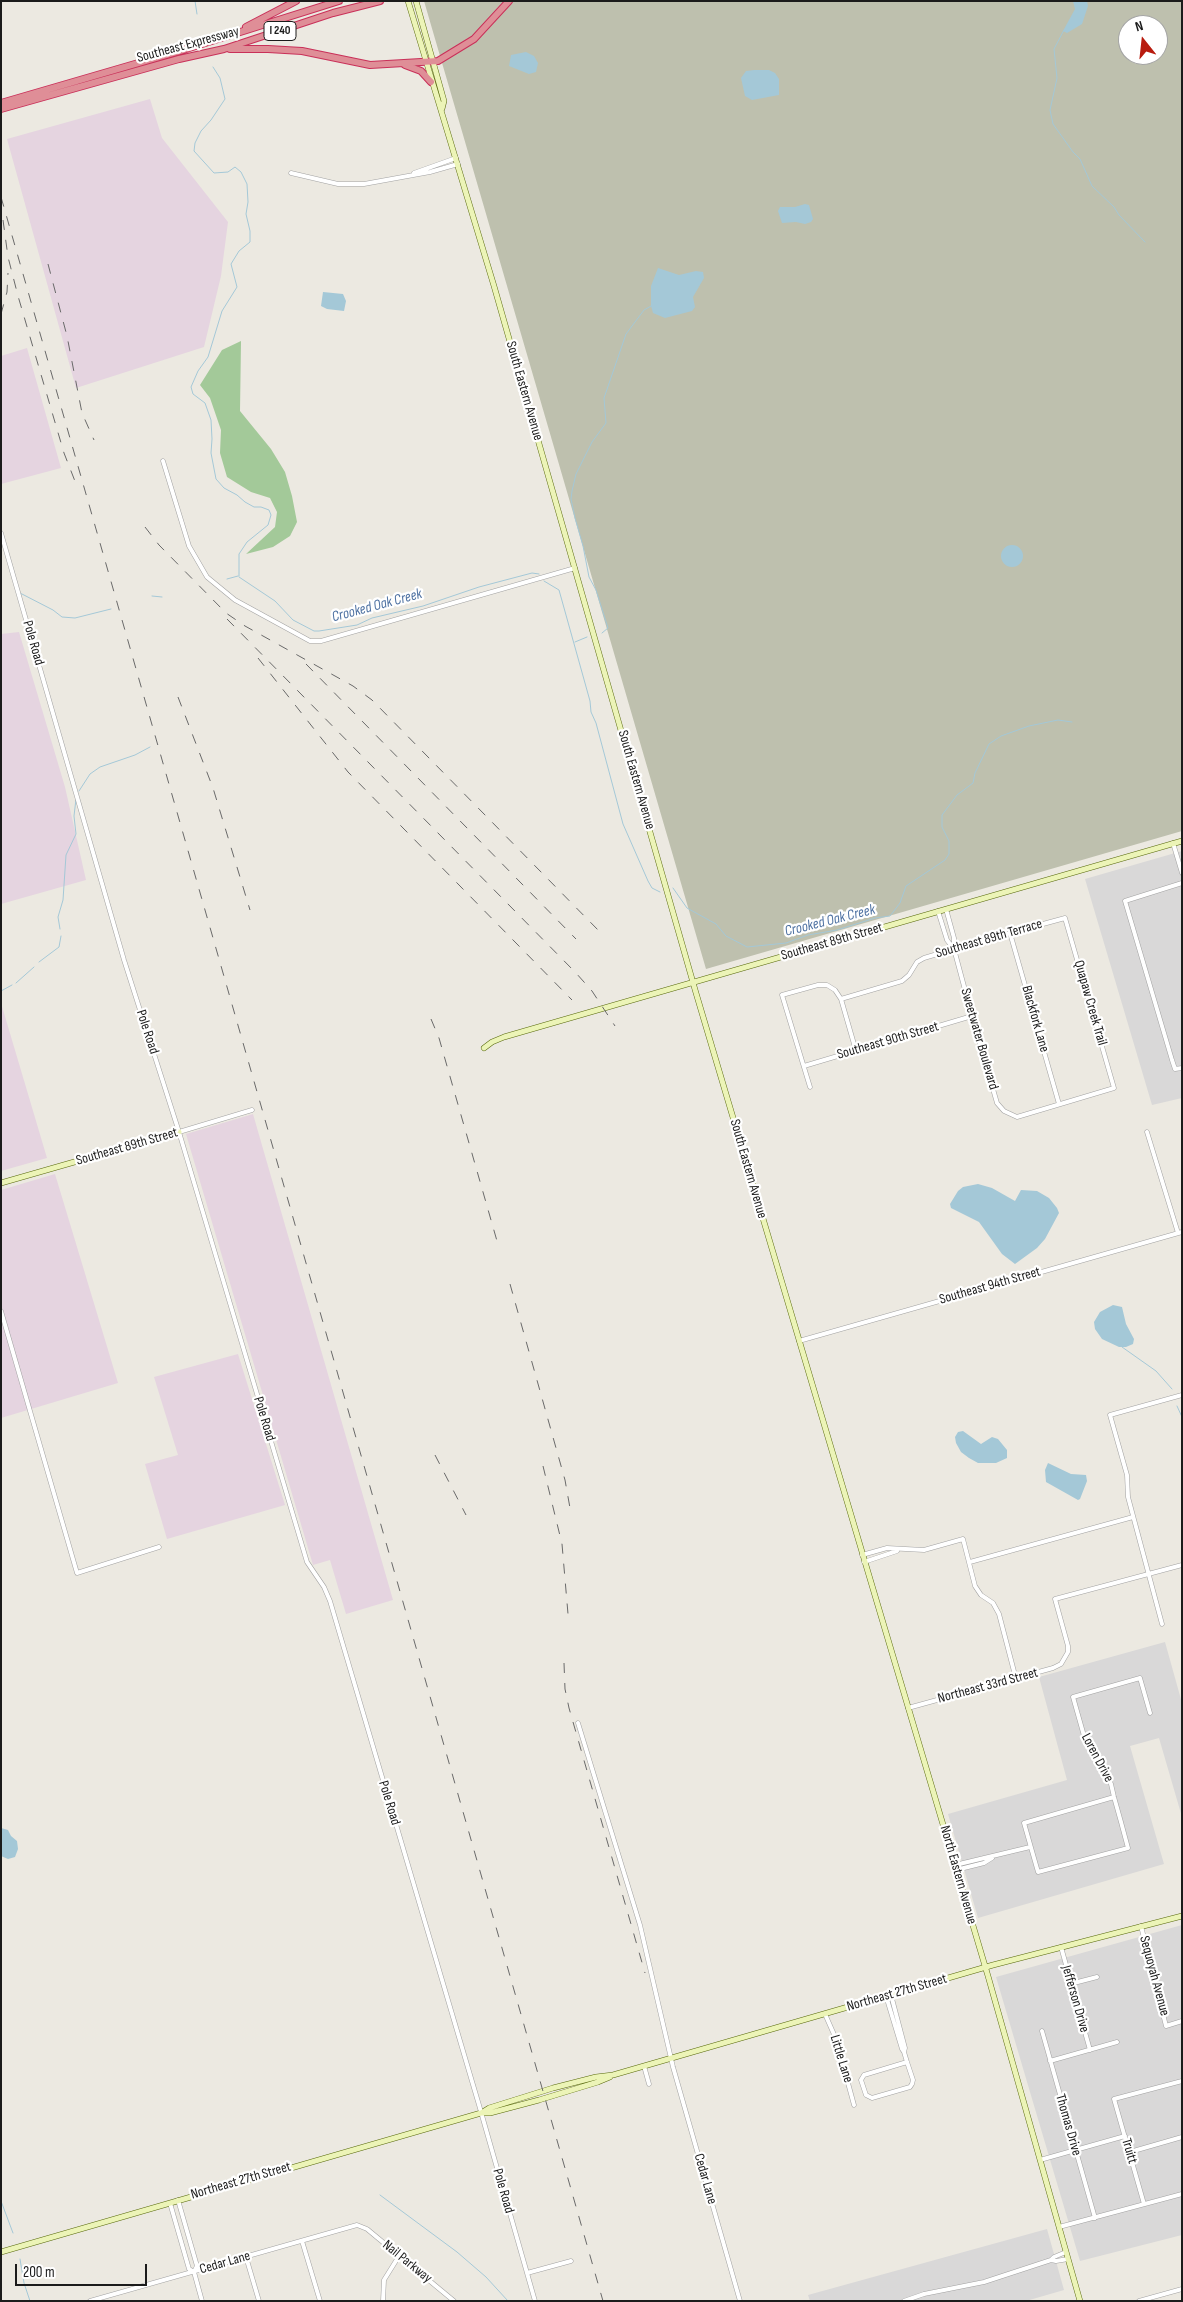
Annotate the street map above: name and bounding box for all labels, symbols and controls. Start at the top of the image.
north arrow [1118,15,1168,65]
text: N [1133,17,1145,35]
road number: I 240 [264,22,296,40]
street label: Southeast Expressway [135,23,241,67]
street label: South Eastern Avenue [502,339,546,443]
water label: Crooked Oak Creek [330,585,424,627]
street label: Pole Road [19,619,47,667]
street label: South Eastern Avenue [614,728,658,832]
water label: Crooked Oak Creek [783,901,877,941]
street label: Southeast 89th Terrace [934,916,1044,962]
street label: Southeast 89th Street [779,919,885,965]
street label: Quapaw Creek Trail [1070,959,1110,1047]
street label: Blackfork Lane [1017,984,1053,1054]
street label: Sweetwater Boulevard [957,986,1001,1092]
street label: Pole Road [132,1008,162,1056]
street label: Southeast 90th Street [835,1018,941,1064]
street label: South Eastern Avenue [726,1117,770,1221]
street label: Southeast 89th Street [74,1124,180,1170]
street label: Southeast 94th Street [937,1264,1043,1308]
street label: Pole Road [249,1395,279,1443]
street label: Northeast 33rd Street [936,1665,1040,1707]
street label: Loren Drive [1077,1731,1117,1785]
street label: Pole Road [374,1779,404,1827]
street label: North Eastern Avenue [936,1824,980,1926]
street label: Sequoyah Avenue [1135,1934,1173,2018]
street label: Jefferson Drive [1057,1963,1093,2035]
street label: Northeast 27th Street [845,1971,949,2015]
street label: Little Lane [826,2033,856,2085]
street label: Thomas Drive [1051,2092,1085,2158]
street label: Truitt [1117,2136,1141,2166]
street label: Cedar Lane [690,2152,720,2206]
street label: Northeast 27th Street [189,2159,293,2203]
street label: Pole Road [489,2167,517,2215]
street label: Nail Parkway [379,2237,435,2287]
street label: Cedar Lane [198,2248,252,2278]
scale bar [18,2254,150,2286]
text: 200 m [23,2263,55,2282]

